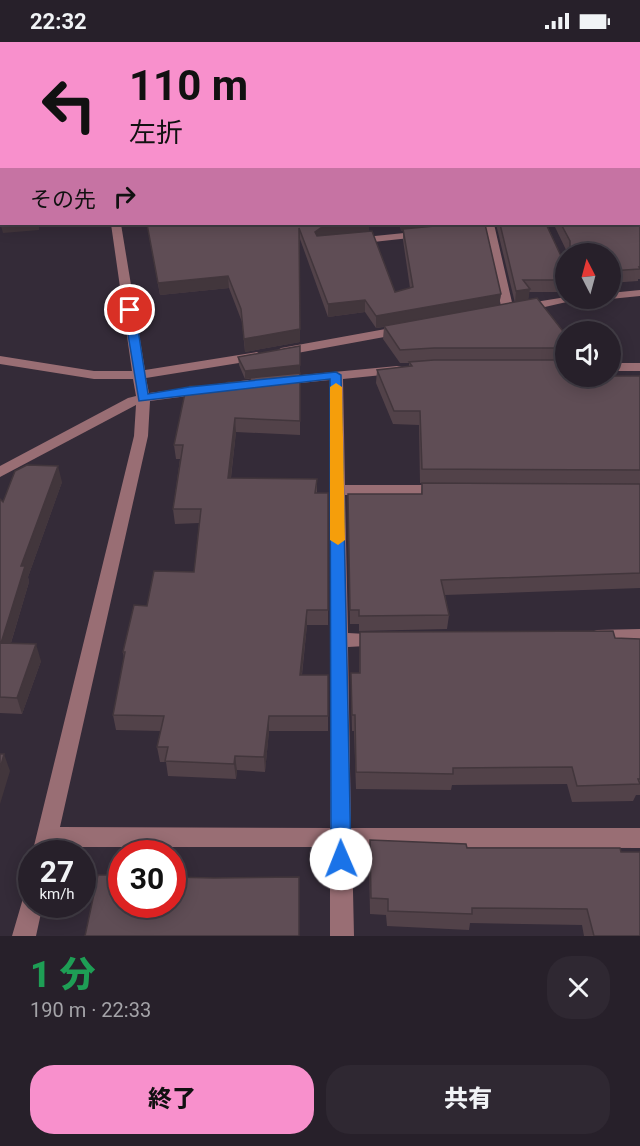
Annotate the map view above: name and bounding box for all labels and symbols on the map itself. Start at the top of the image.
north arrow [555,243,621,309]
pin [104,284,155,335]
position arrow [309,827,373,891]
speed limit sign: 30 [108,840,186,918]

